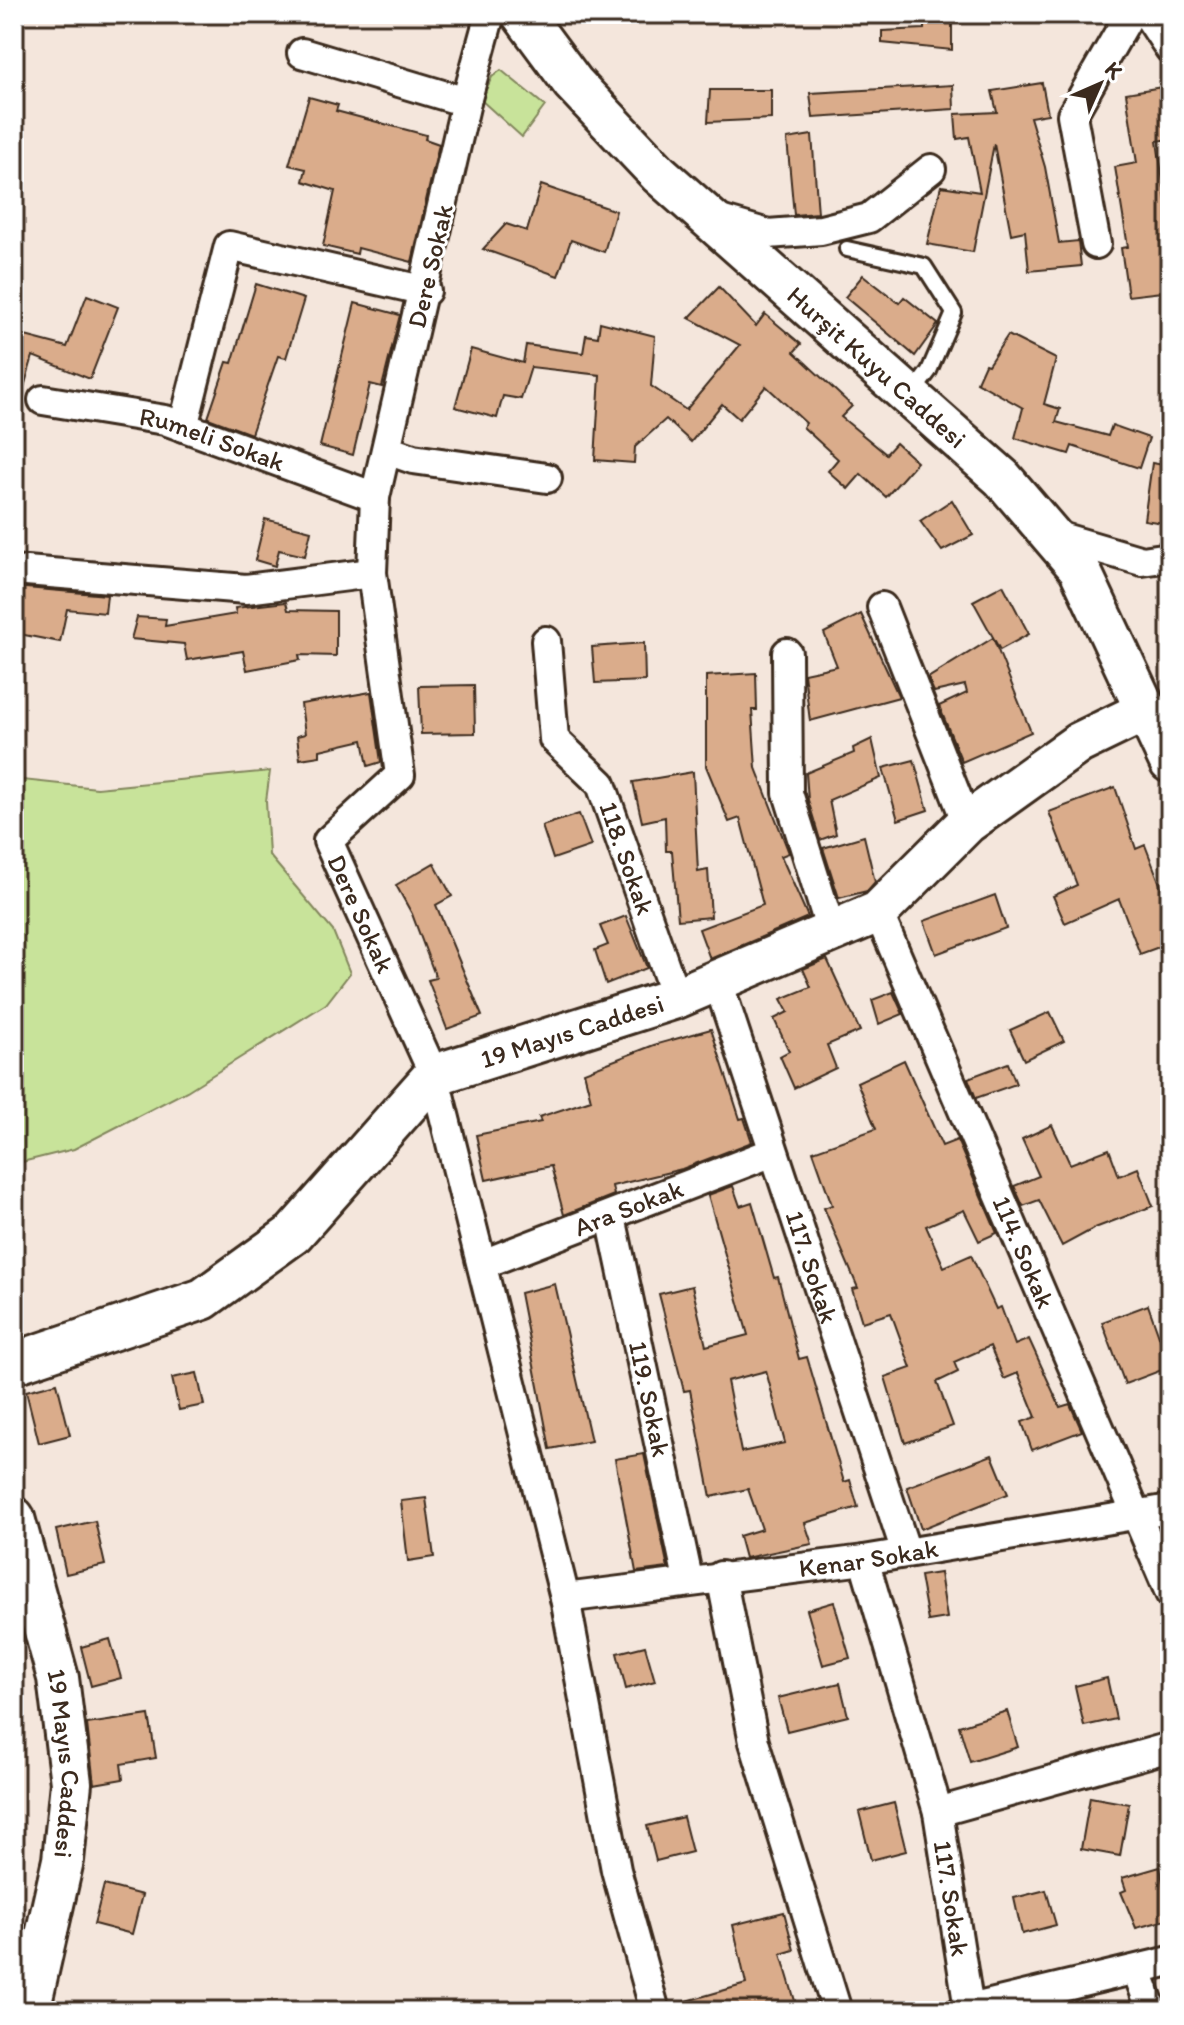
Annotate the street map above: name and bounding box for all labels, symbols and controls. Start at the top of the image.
north arrow [1060,44,1140,124]
text: K [1099,56,1129,85]
street label: Dere Sokak [400,200,460,331]
street label: Hurşit Kuyu Caddesi [781,279,973,455]
street label: Rumeli Sokak [137,400,290,479]
street label: 118. Sokak [592,797,662,919]
street label: Dere Sokak [320,850,402,978]
street label: 19 Mayıs Caddesi [476,987,668,1075]
street label: Ara Sokak [569,1172,688,1243]
street label: 114. Sokak [986,1191,1062,1313]
street label: 117. Sokak [778,1206,845,1327]
street label: 119. Sokak [622,1338,678,1460]
street label: Kenar Sokak [797,1532,941,1584]
street label: 19 Mayıs Caddesi [40,1665,87,1860]
street label: 117. Sokak [927,1838,976,1958]

